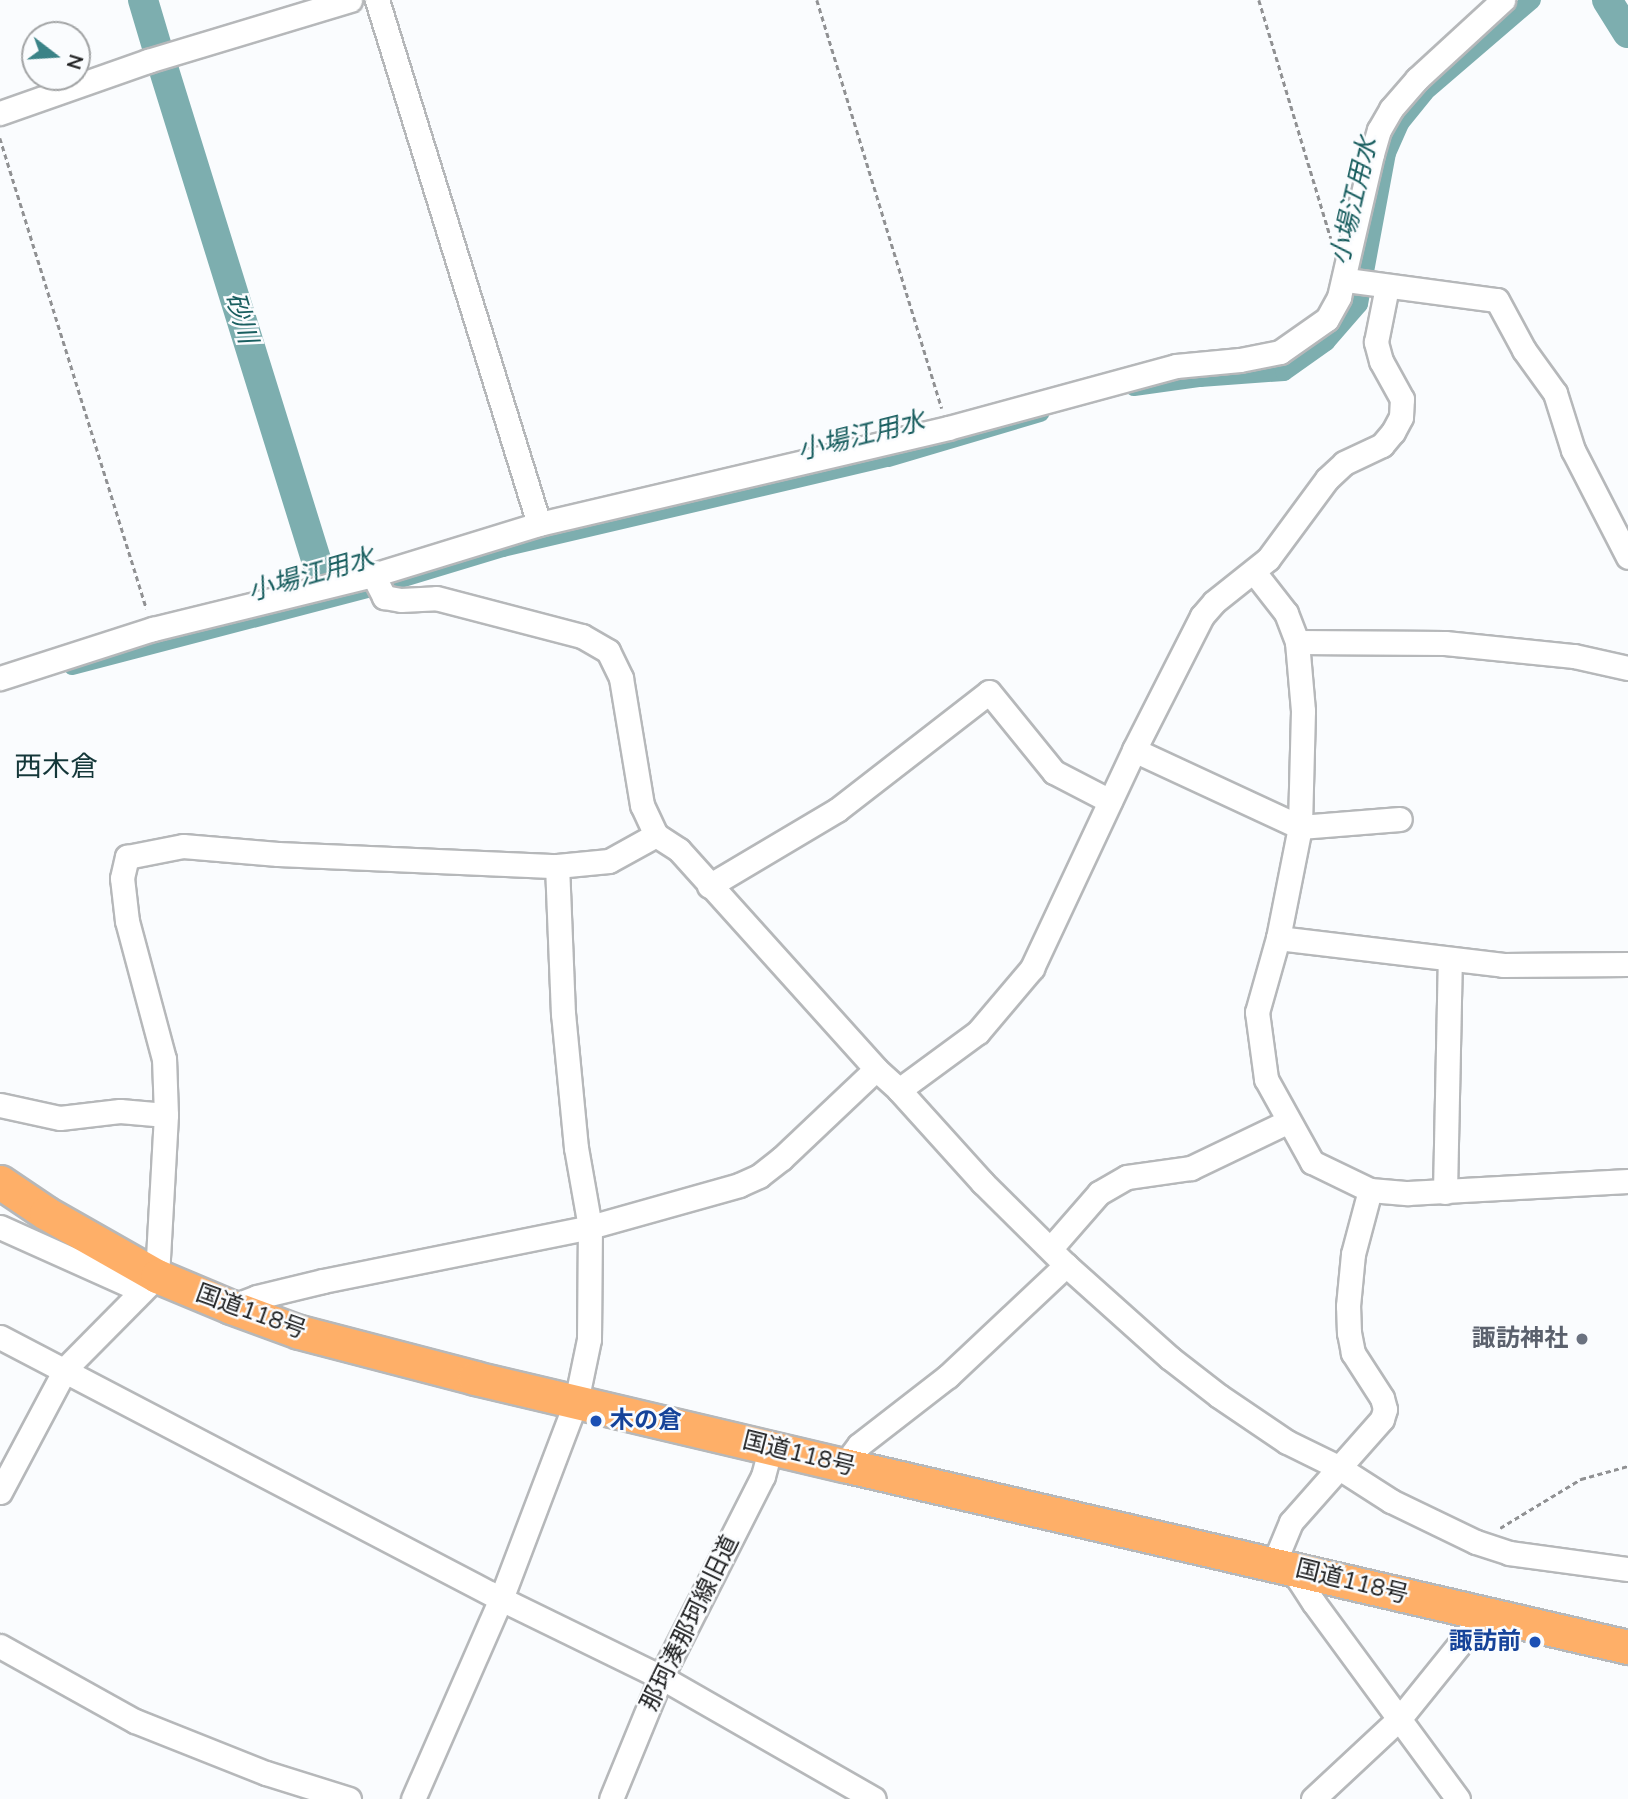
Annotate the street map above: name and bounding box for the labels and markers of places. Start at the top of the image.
place label: 諏訪神社 [1472,1325,1568,1353]
marker: 諏訪神社 [1574,1331,1590,1347]
place label: 木の倉 [610,1407,682,1435]
marker: 木の倉 [588,1413,604,1429]
place label: 諏訪前 [1449,1628,1521,1656]
marker: 諏訪前 [1527,1634,1543,1650]

